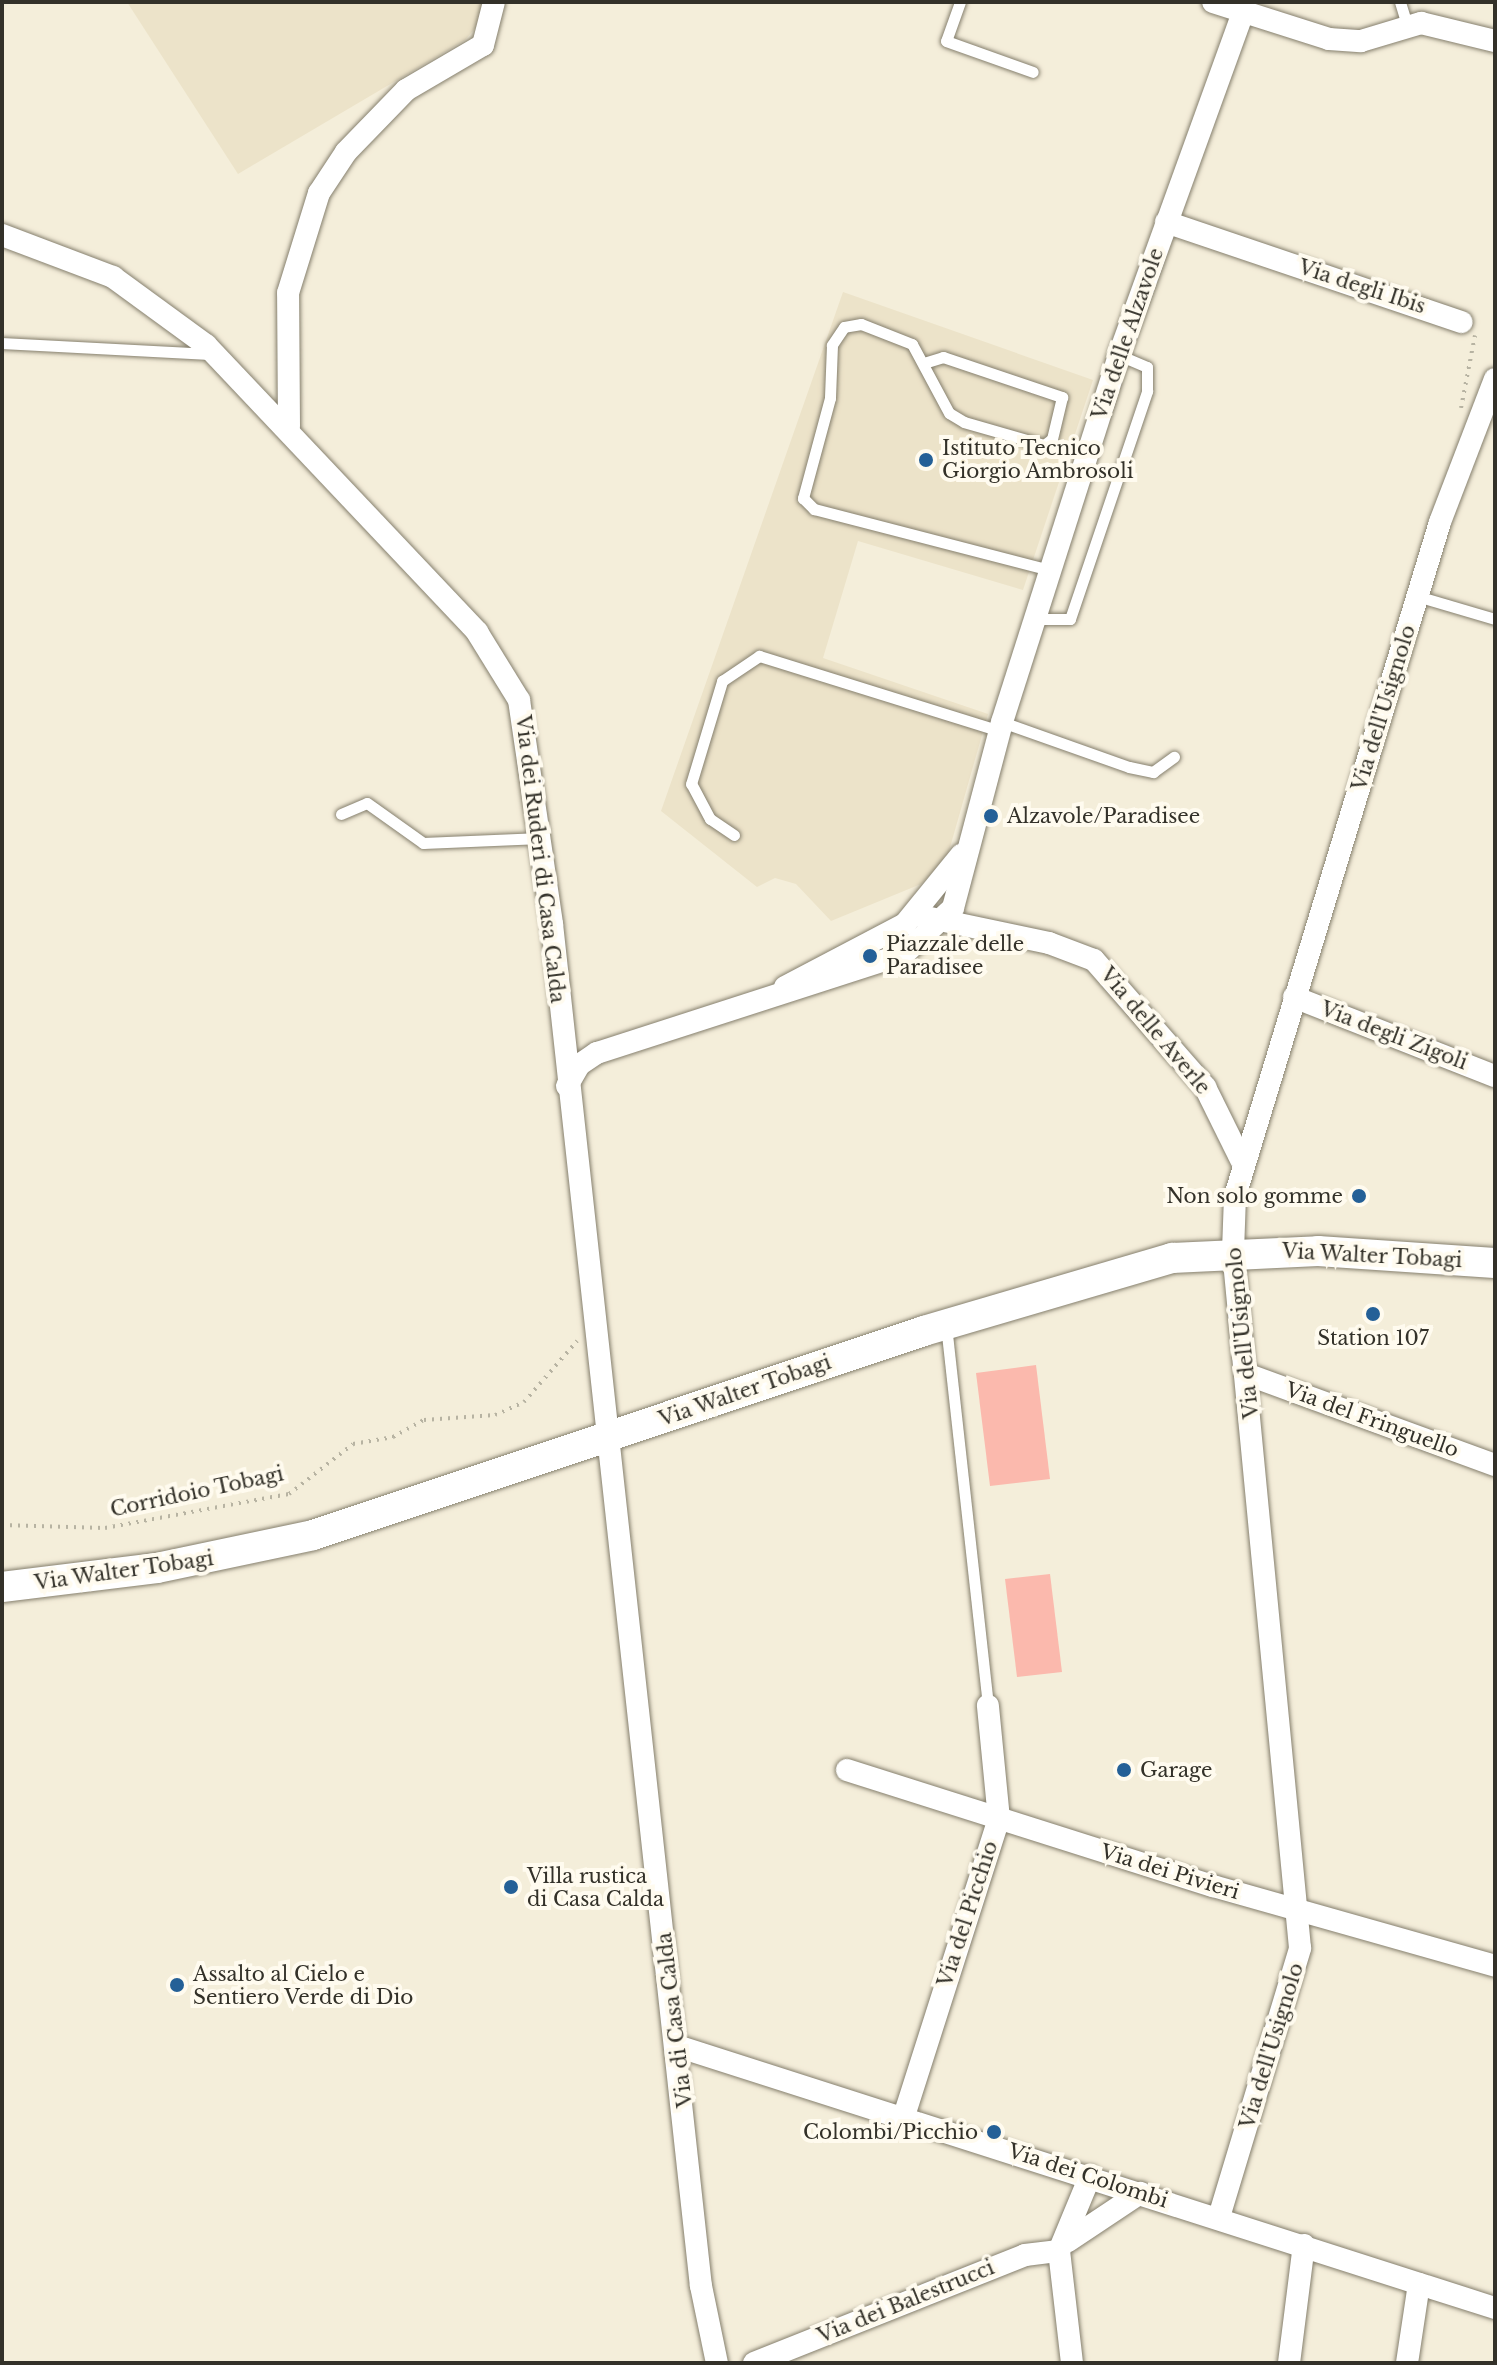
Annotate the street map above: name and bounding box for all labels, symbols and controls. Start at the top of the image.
street label: Via delle Alzavole [1087,245,1169,423]
street label: Via degli Ibis [1295,255,1429,319]
place label: Istituto Tecnico Giorgio Ambrosoli [942,436,1134,483]
marker: Istituto Tecnico Giorgio Ambrosoli [917,451,935,469]
street label: Via dell'Usignolo [1347,622,1421,794]
street label: Via dei Ruderi di Casa Calda [510,714,570,1004]
place label: Alzavole/Paradisee [1007,804,1200,828]
marker: Alzavole/Paradisee [982,807,1000,825]
place label: Piazzale delle Paradisee [886,932,1024,979]
marker: Piazzale delle Paradisee [861,947,879,965]
street label: Via delle Averle [1095,962,1215,1100]
street label: Via degli Zigoli [1317,997,1471,1075]
place label: Non solo gomme [1166,1184,1343,1208]
marker: Non solo gomme [1350,1187,1368,1205]
street label: Via Walter Tobagi [1280,1239,1464,1273]
street label: Via dell'Usignolo [1222,1246,1264,1420]
marker: Station 107 [1364,1305,1382,1323]
place label: Station 107 [1317,1326,1429,1350]
street label: Via Walter Tobagi [655,1350,835,1432]
street label: Via del Fringuello [1282,1377,1462,1463]
street label: Corridoio Tobagi [108,1462,286,1522]
street label: Via Walter Tobagi [32,1546,216,1596]
place label: Garage [1140,1758,1212,1782]
marker: Garage [1115,1761,1133,1779]
street label: Via del Picchio [933,1838,1003,1990]
street label: Via dei Pivieri [1098,1839,1242,1905]
place label: Villa rustica di Casa Calda [527,1864,664,1911]
marker: Villa rustica di Casa Calda [502,1878,520,1896]
street label: Via di Casa Calda [652,1931,698,2109]
street label: Via dell'Usignolo [1235,1960,1309,2132]
place label: Assalto al Cielo e Sentiero Verde di Dio [193,1962,414,2009]
marker: Assalto al Cielo e Sentiero Verde di Dio [168,1976,186,1994]
place label: Colombi/Picchio [803,2120,978,2144]
marker: Colombi/Picchio [985,2123,1003,2141]
street label: Via dei Colombi [1005,2139,1171,2213]
street label: Via dei Balestrucci [814,2255,998,2349]

